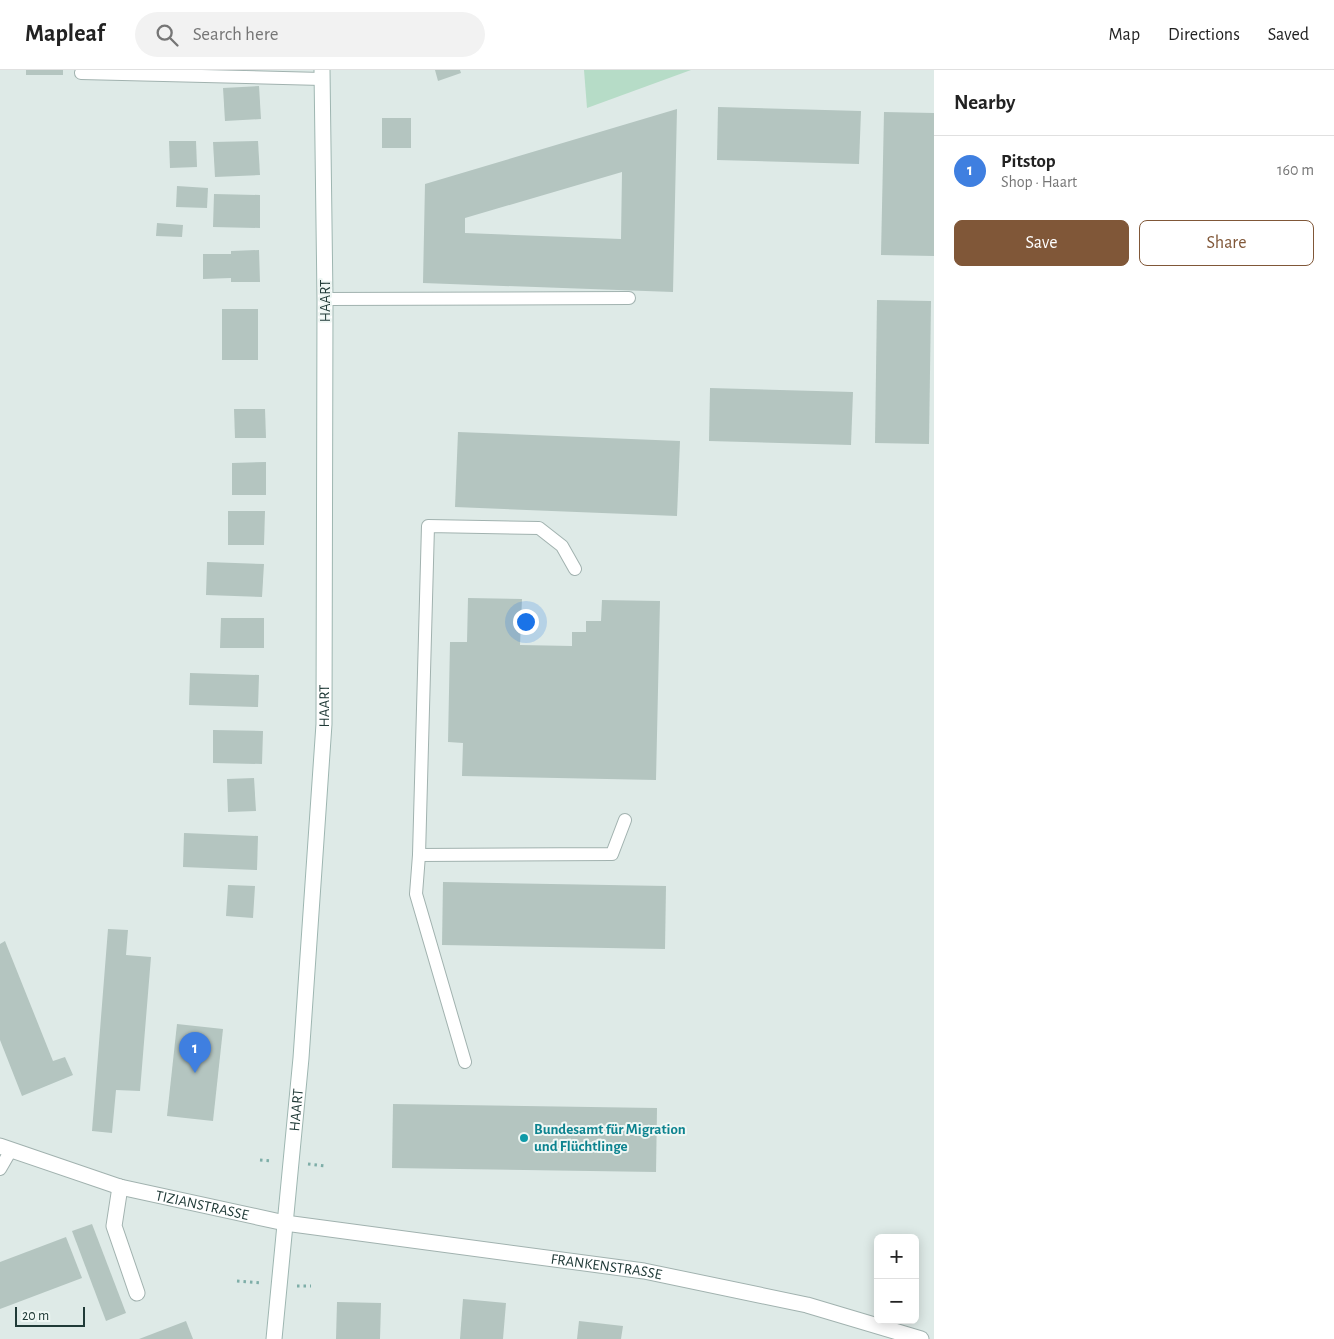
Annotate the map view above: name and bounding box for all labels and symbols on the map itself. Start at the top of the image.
street label: HAART [318,279,333,322]
your location [513,609,539,635]
street label: HAART [317,684,332,727]
pin: 1 [179,1032,211,1073]
street label: HAART [287,1087,306,1132]
place label: Bundesamt für Migration und Flüchtlinge [534,1122,686,1154]
marker: Bundesamt für Migration und Flüchtlinge [518,1132,530,1144]
street label: TIZIANSTRASSE [154,1188,250,1223]
street label: FRANKENSTRASSE [550,1252,663,1283]
scale bar [15,1304,85,1327]

